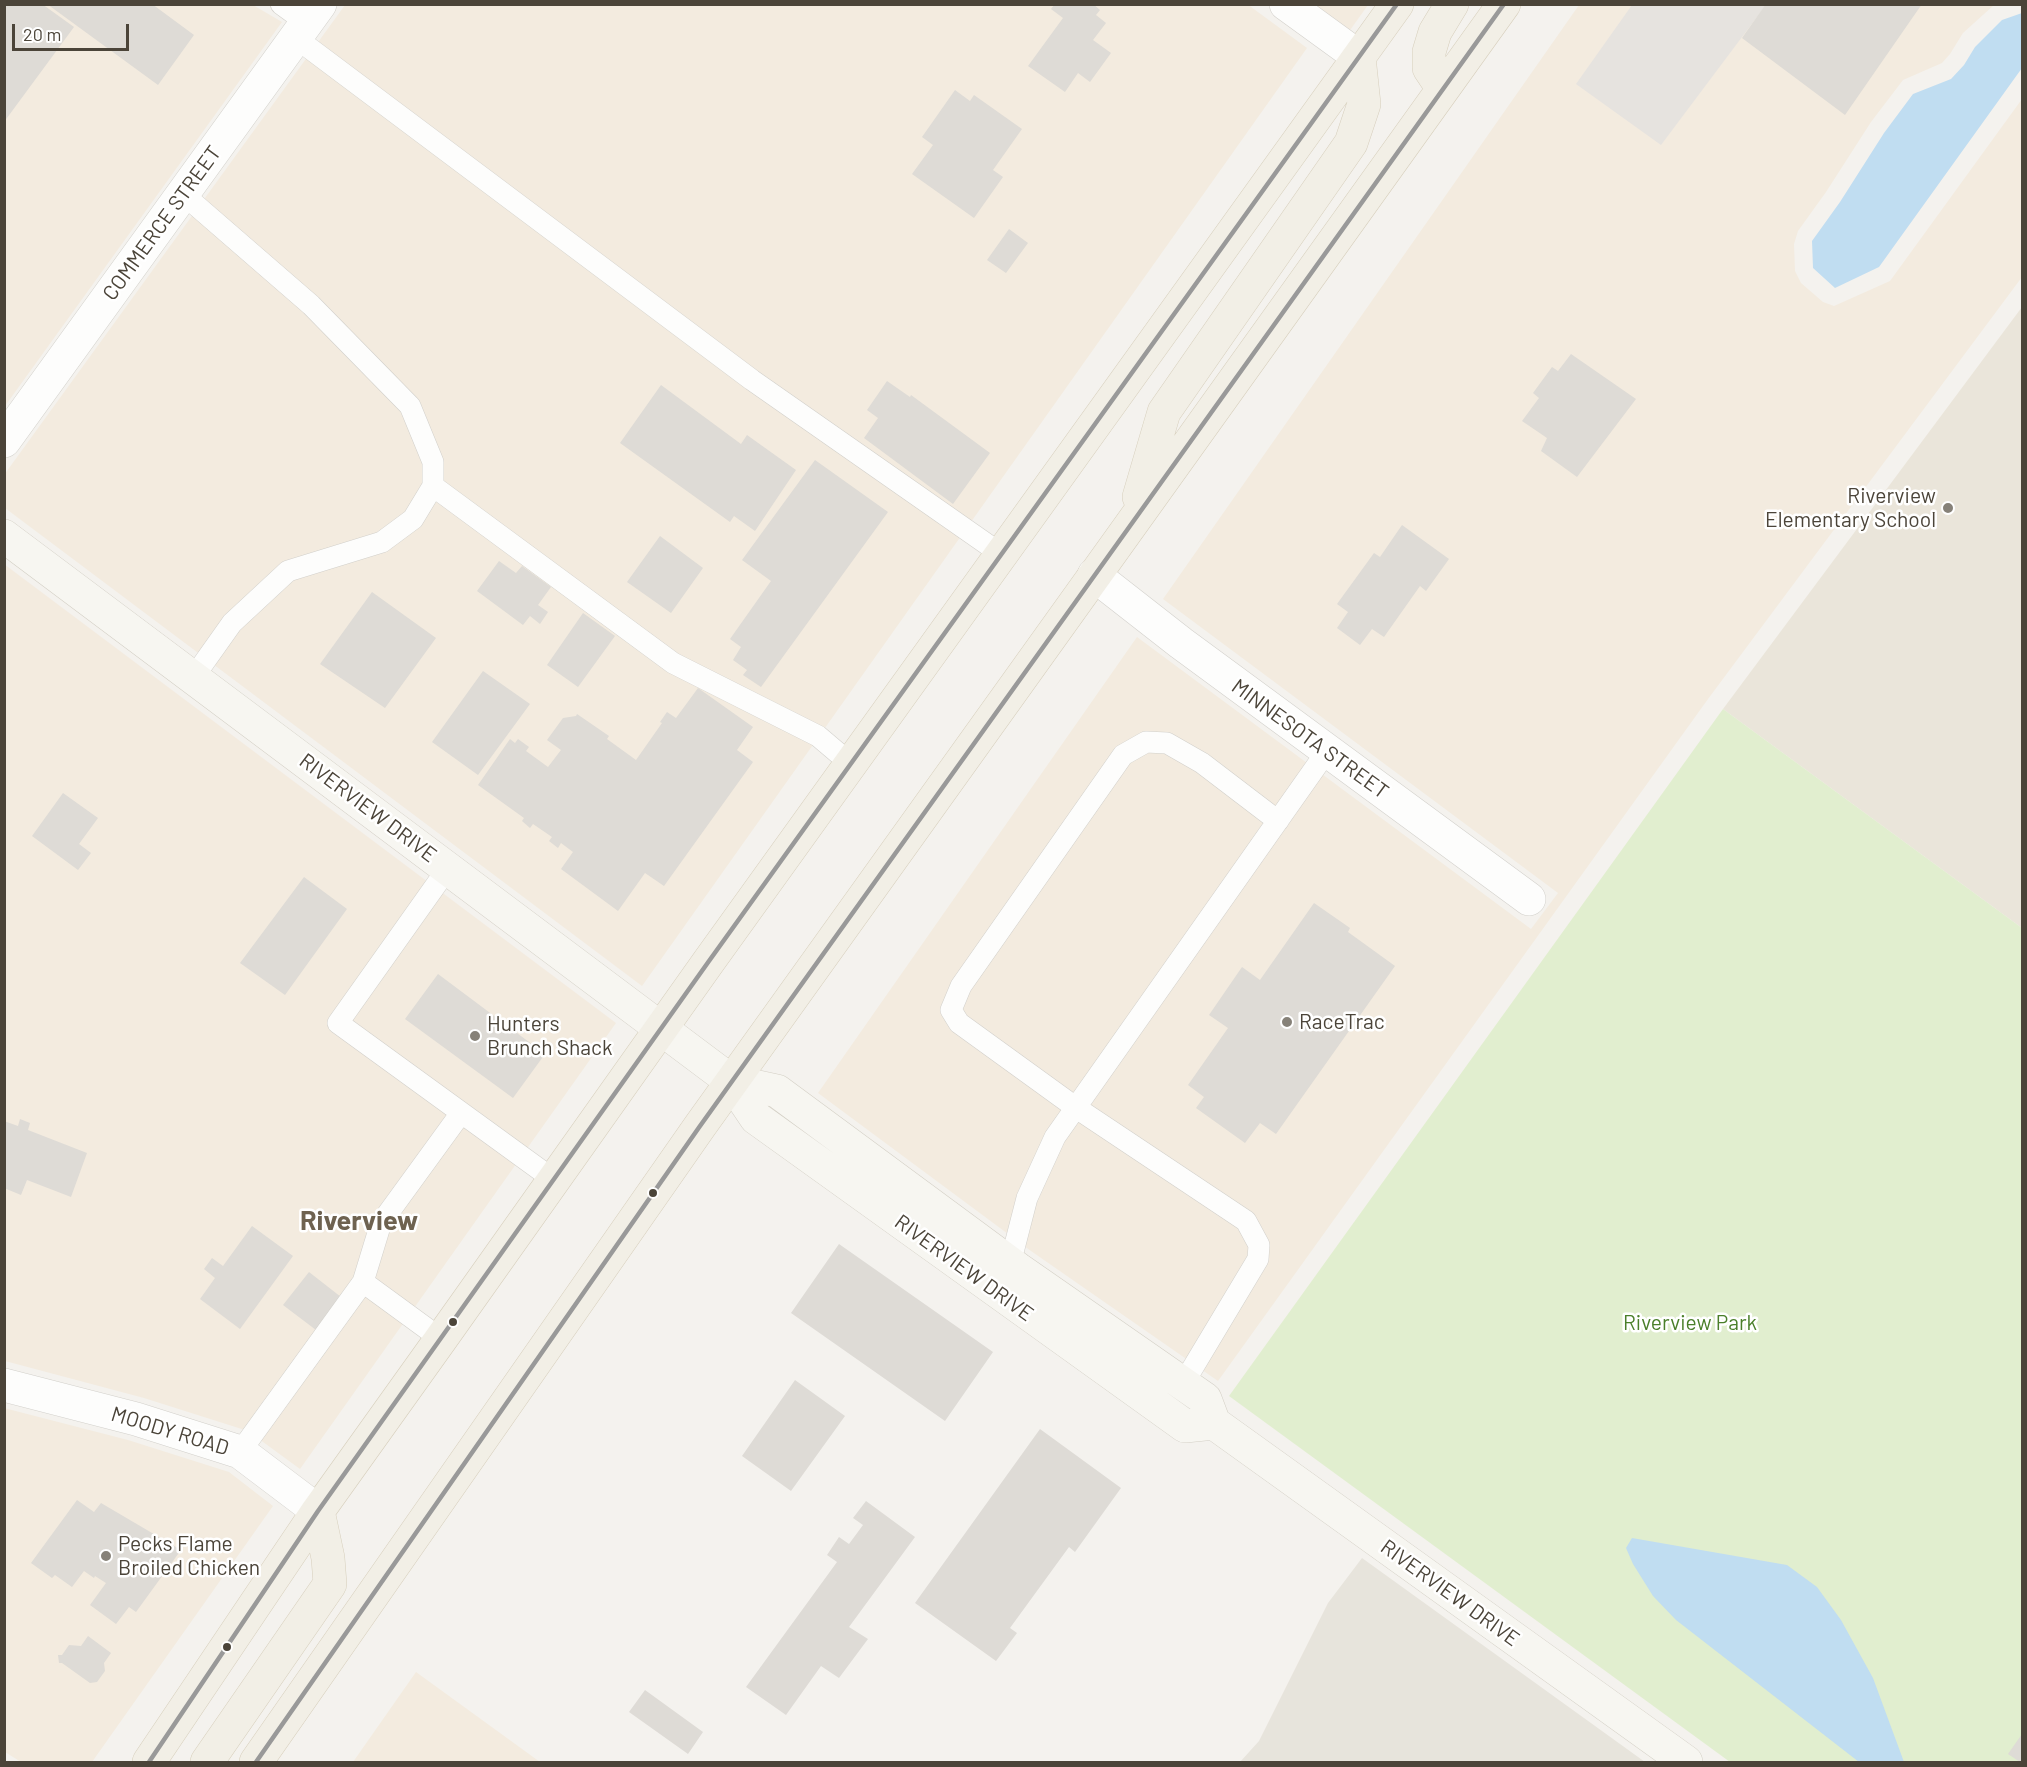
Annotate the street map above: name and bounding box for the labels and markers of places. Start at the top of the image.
place label: Riverview Elementary School [1765,483,1936,533]
marker: Riverview Elementary School [1941,501,1955,515]
place label: RaceTrac [1299,1009,1385,1035]
place label: Hunters Brunch Shack [487,1011,612,1061]
marker: RaceTrac [1280,1015,1294,1029]
marker: Hunters Brunch Shack [468,1029,482,1043]
unlabelled marker [647,1187,659,1199]
unlabelled marker [447,1316,459,1328]
place label: Pecks Flame Broiled Chicken [118,1531,260,1581]
marker: Pecks Flame Broiled Chicken [99,1549,113,1563]
unlabelled marker [221,1641,233,1653]

